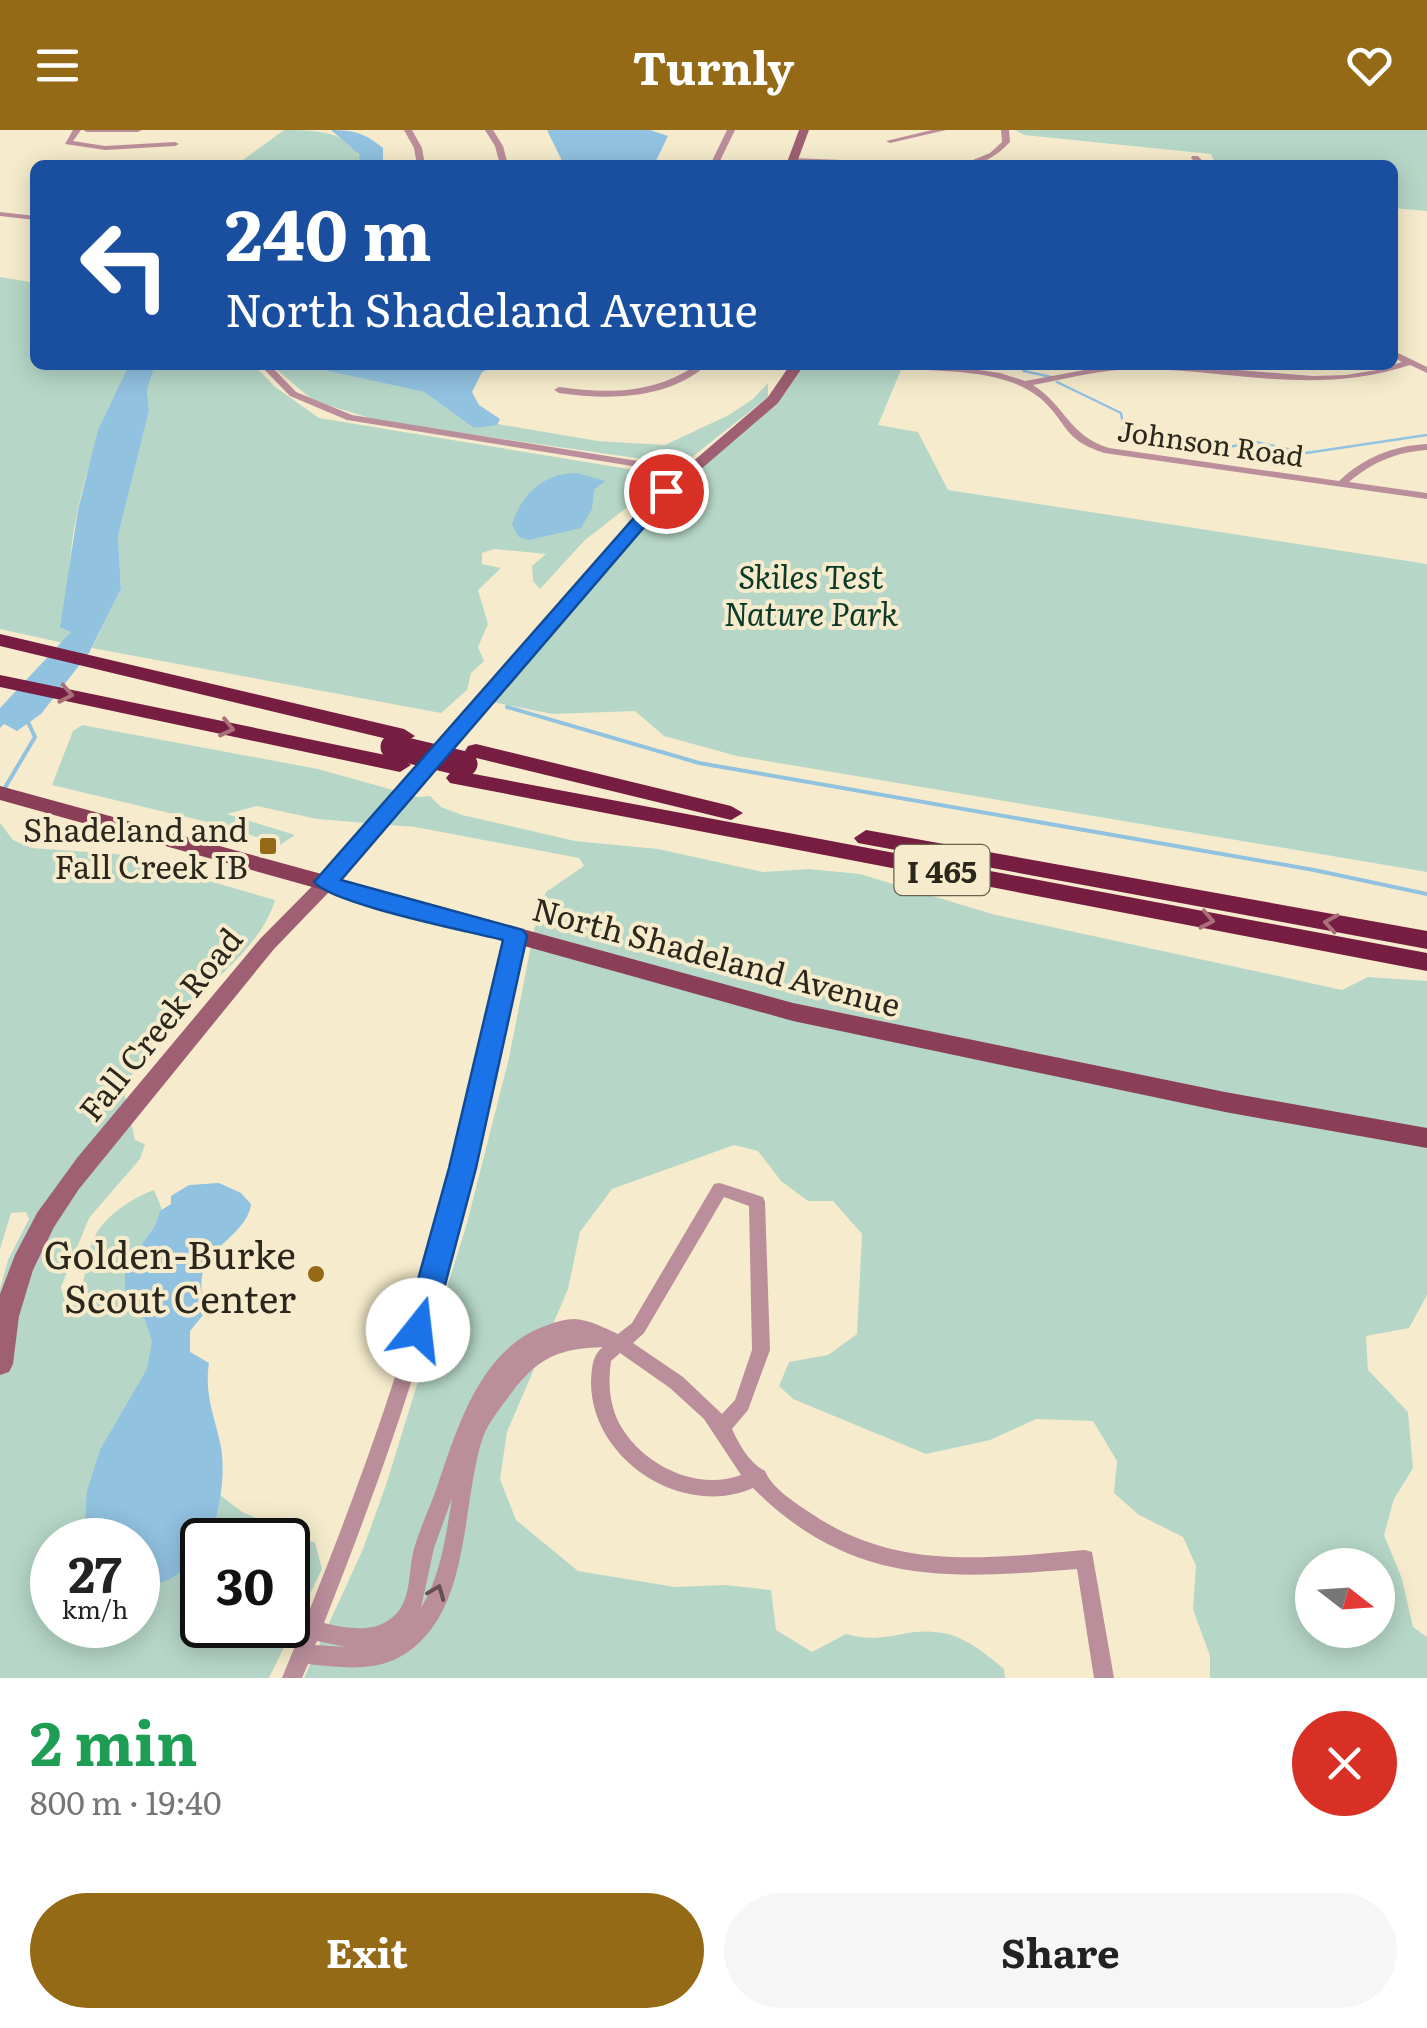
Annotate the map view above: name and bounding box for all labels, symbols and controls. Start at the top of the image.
text: Turnly [633,32,794,99]
icon: menu [30,38,85,93]
icon: heart [1342,38,1397,93]
text: 240 m [225,179,432,283]
icon: left [60,200,190,330]
text: North Shadeland Avenue [225,274,758,341]
street label: Johnson Road [1115,408,1307,476]
pin [624,449,709,534]
icon: arrive [639,464,694,519]
park label: Skiles Test Nature Park [724,551,899,636]
one-way arrow [57,682,74,703]
one-way arrow [218,716,235,737]
place label: Shadeland and Fall Creek IB [23,804,248,889]
marker: Shadeland and Fall Creek IB [257,835,279,857]
road number: I 465 [894,845,990,895]
street label: North Shadeland Avenue [528,883,906,1027]
one-way arrow [1198,909,1215,930]
one-way arrow [1323,913,1339,934]
street label: Fall Creek Road [66,916,252,1130]
place label: Golden-Burke Scout Center [44,1224,296,1325]
marker: Golden-Burke Scout Center [305,1263,327,1285]
position arrow [366,1278,470,1382]
speed limit sign: 30 [180,1518,310,1648]
text: 27 [68,1534,122,1608]
north arrow [1295,1548,1395,1648]
map controls [1295,1548,1395,1648]
one-way arrow [426,1584,446,1601]
text: km/h [62,1590,128,1627]
text: 2 min [30,1695,198,1784]
button: close [1292,1711,1397,1816]
text: 800 m · 19:40 [30,1777,221,1825]
button: Exit [30,1893,704,2008]
button: Share [724,1893,1397,2008]

